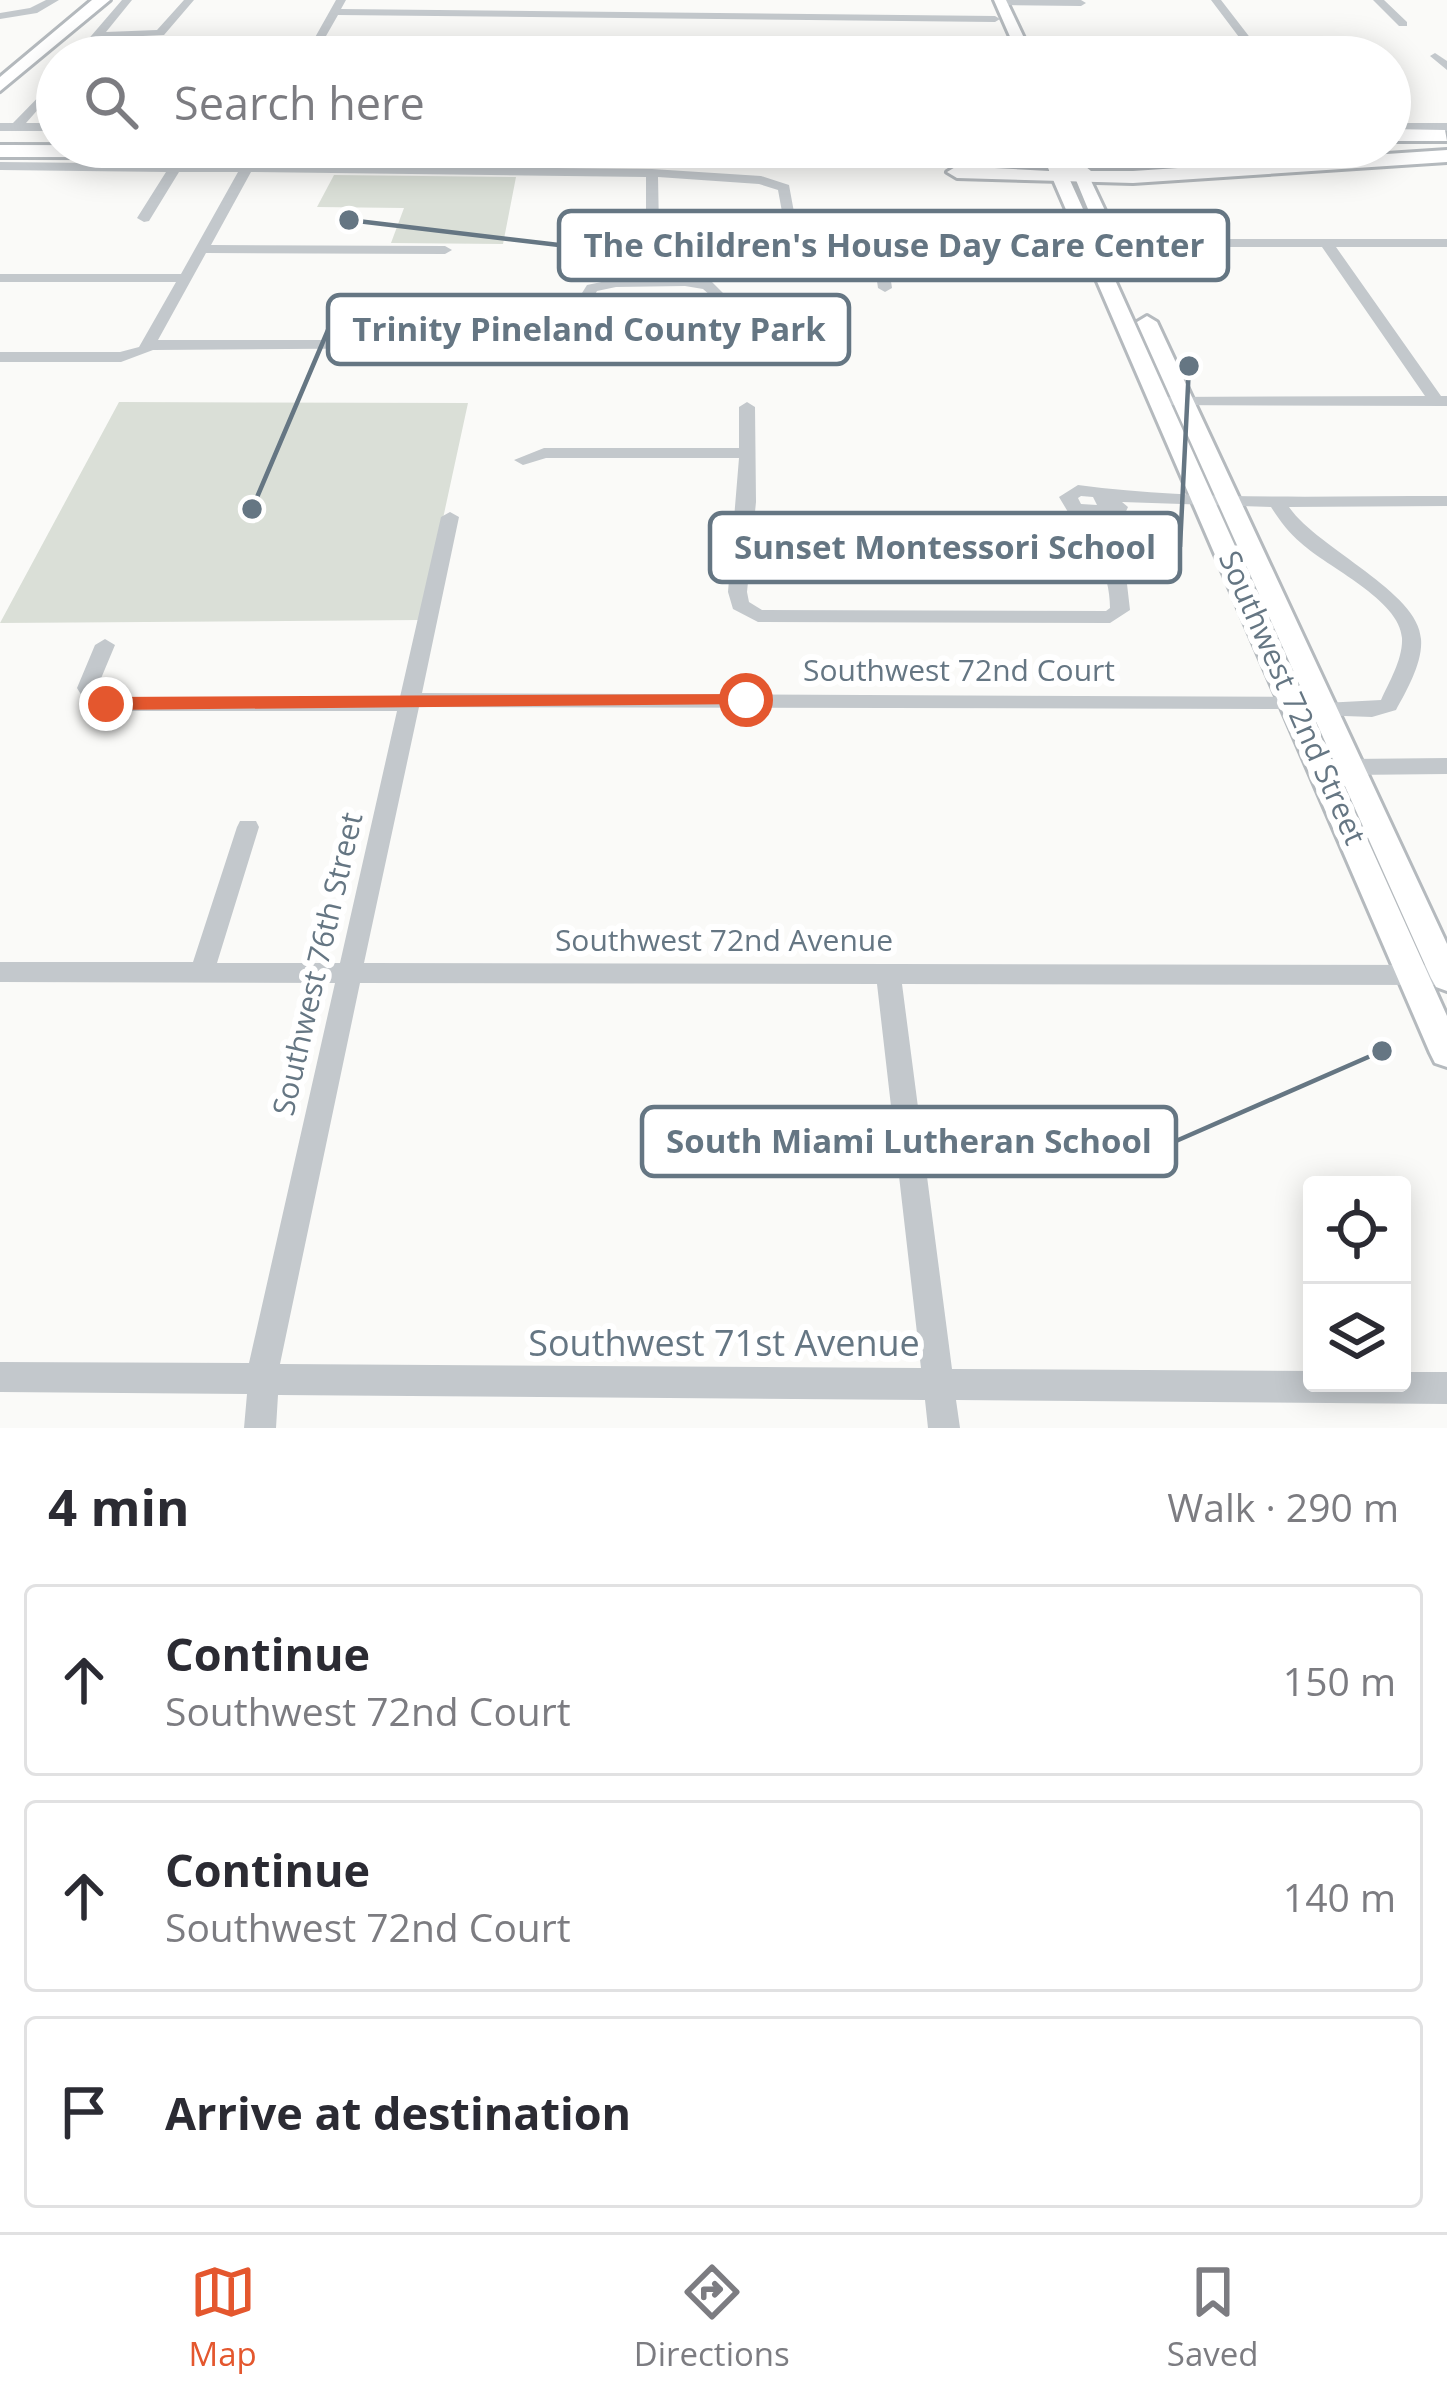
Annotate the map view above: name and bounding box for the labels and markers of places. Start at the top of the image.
callout: The Children's House Day Care Center [559,211,1228,280]
callout: Trinity Pineland County Park [328,295,849,364]
callout: Sunset Montessori School [710,513,1180,582]
callout: South Miami Lutheran School [642,1107,1176,1176]

